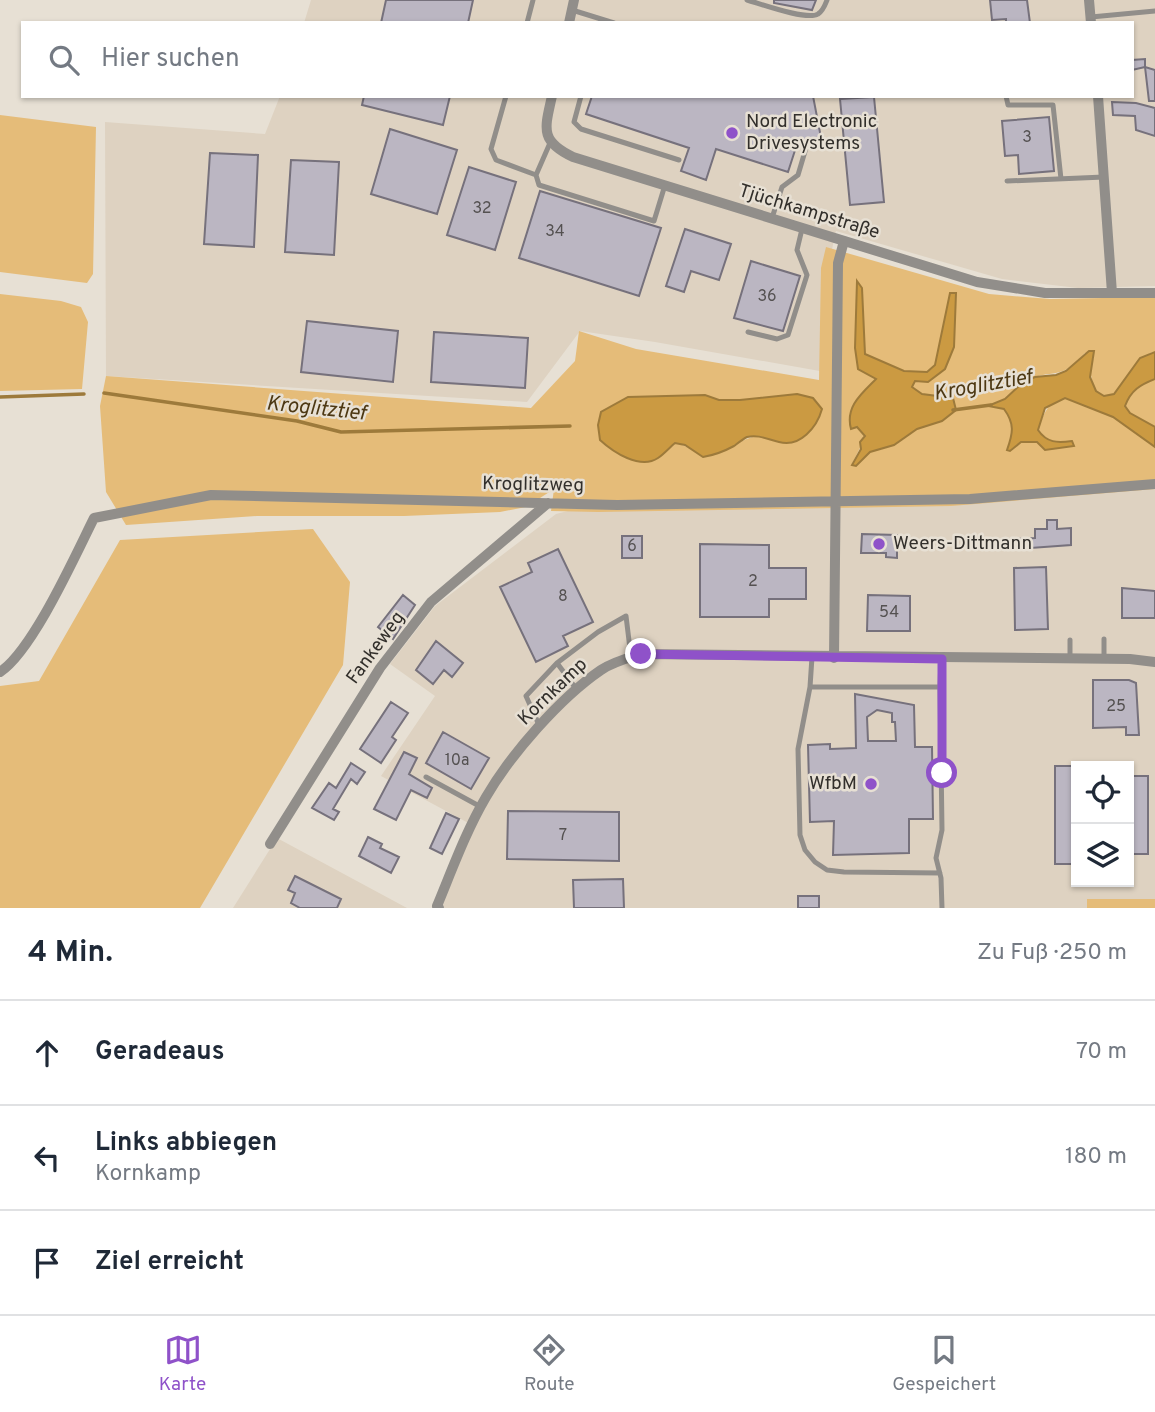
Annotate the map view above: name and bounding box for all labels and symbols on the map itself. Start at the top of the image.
place label: Nord Electronic Drivesystems [746,110,877,156]
marker: Nord Electronic Drivesystems [724,125,740,141]
house number: 3 [1022,128,1032,148]
street label: Tjüchkampstraße [735,179,883,245]
house number: 32 [472,199,492,219]
house number: 34 [545,222,565,242]
house number: 36 [757,287,777,307]
water label: Kroglitztief [931,364,1037,408]
water label: Kroglitztief [265,390,369,428]
street label: Kroglitzweg [482,472,584,498]
place label: Weers-Dittmann [893,532,1032,556]
marker: Weers-Dittmann [871,536,887,552]
house number: 6 [627,537,637,557]
house number: 2 [748,572,758,592]
house number: 8 [558,587,568,607]
house number: 54 [879,603,899,623]
street label: Fankeweg [342,607,410,689]
route end [625,638,656,669]
street label: Kornkamp [513,653,593,731]
house number: 25 [1106,697,1126,717]
house number: 10a [445,751,469,771]
route start [926,757,957,788]
place label: WfbM [809,772,857,796]
marker: WfbM [863,776,879,792]
house number: 7 [559,826,567,846]

